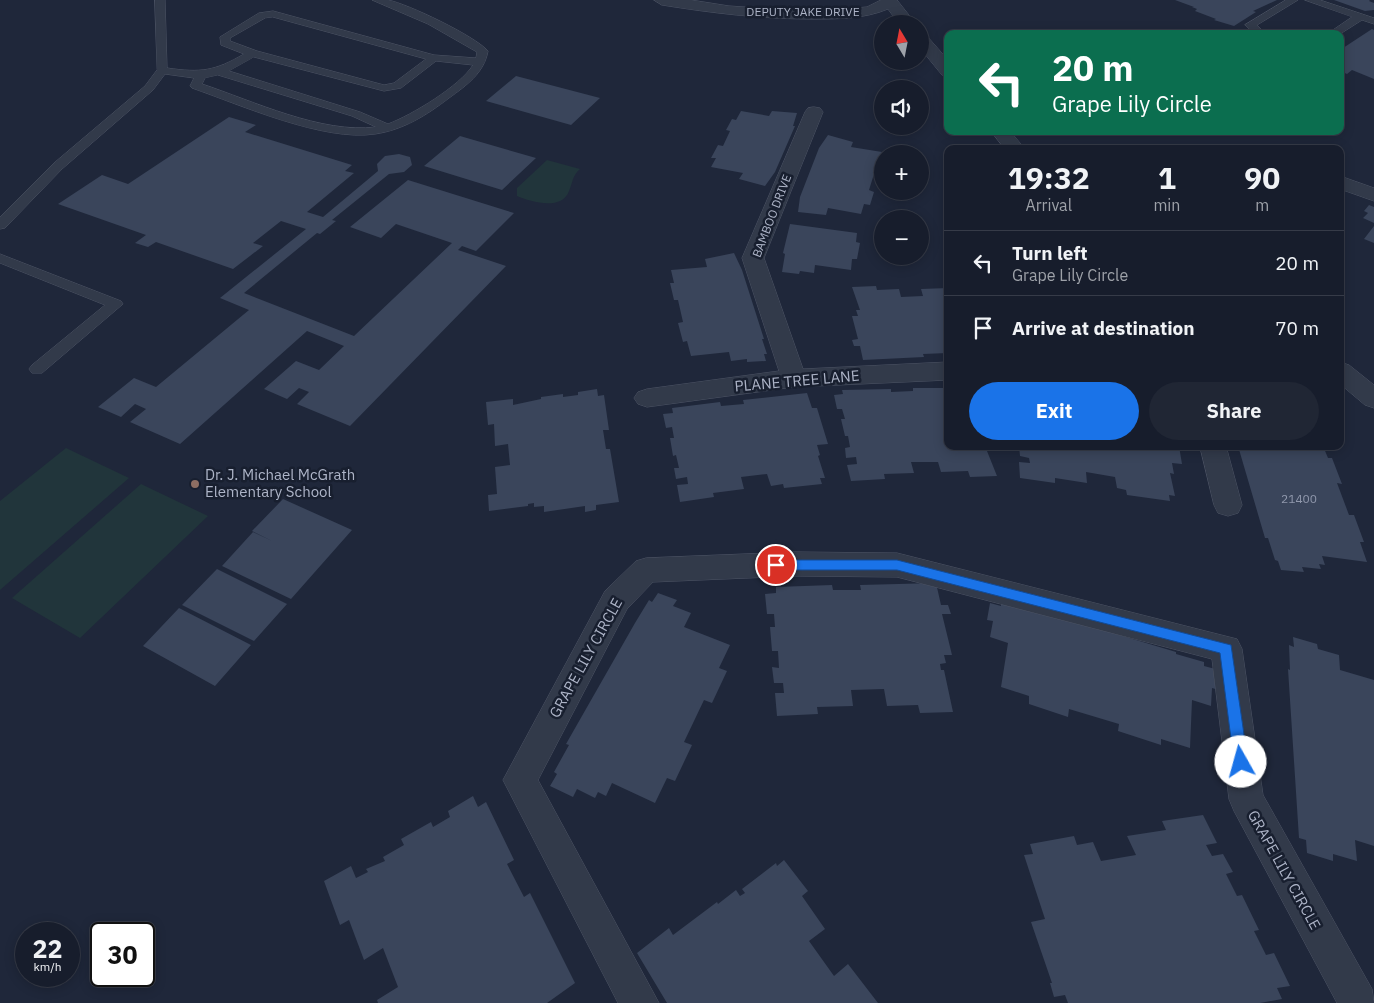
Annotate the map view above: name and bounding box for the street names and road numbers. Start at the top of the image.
street label: DEPUTY JAKE DRIVE [746,4,860,19]
street label: BAMBOO DRIVE [749,172,794,259]
street label: PLANE TREE LANE [734,366,860,395]
street label: GRAPE LILY CIRCLE [545,595,626,721]
street label: GRAPE LILY CIRCLE [1244,807,1325,933]

